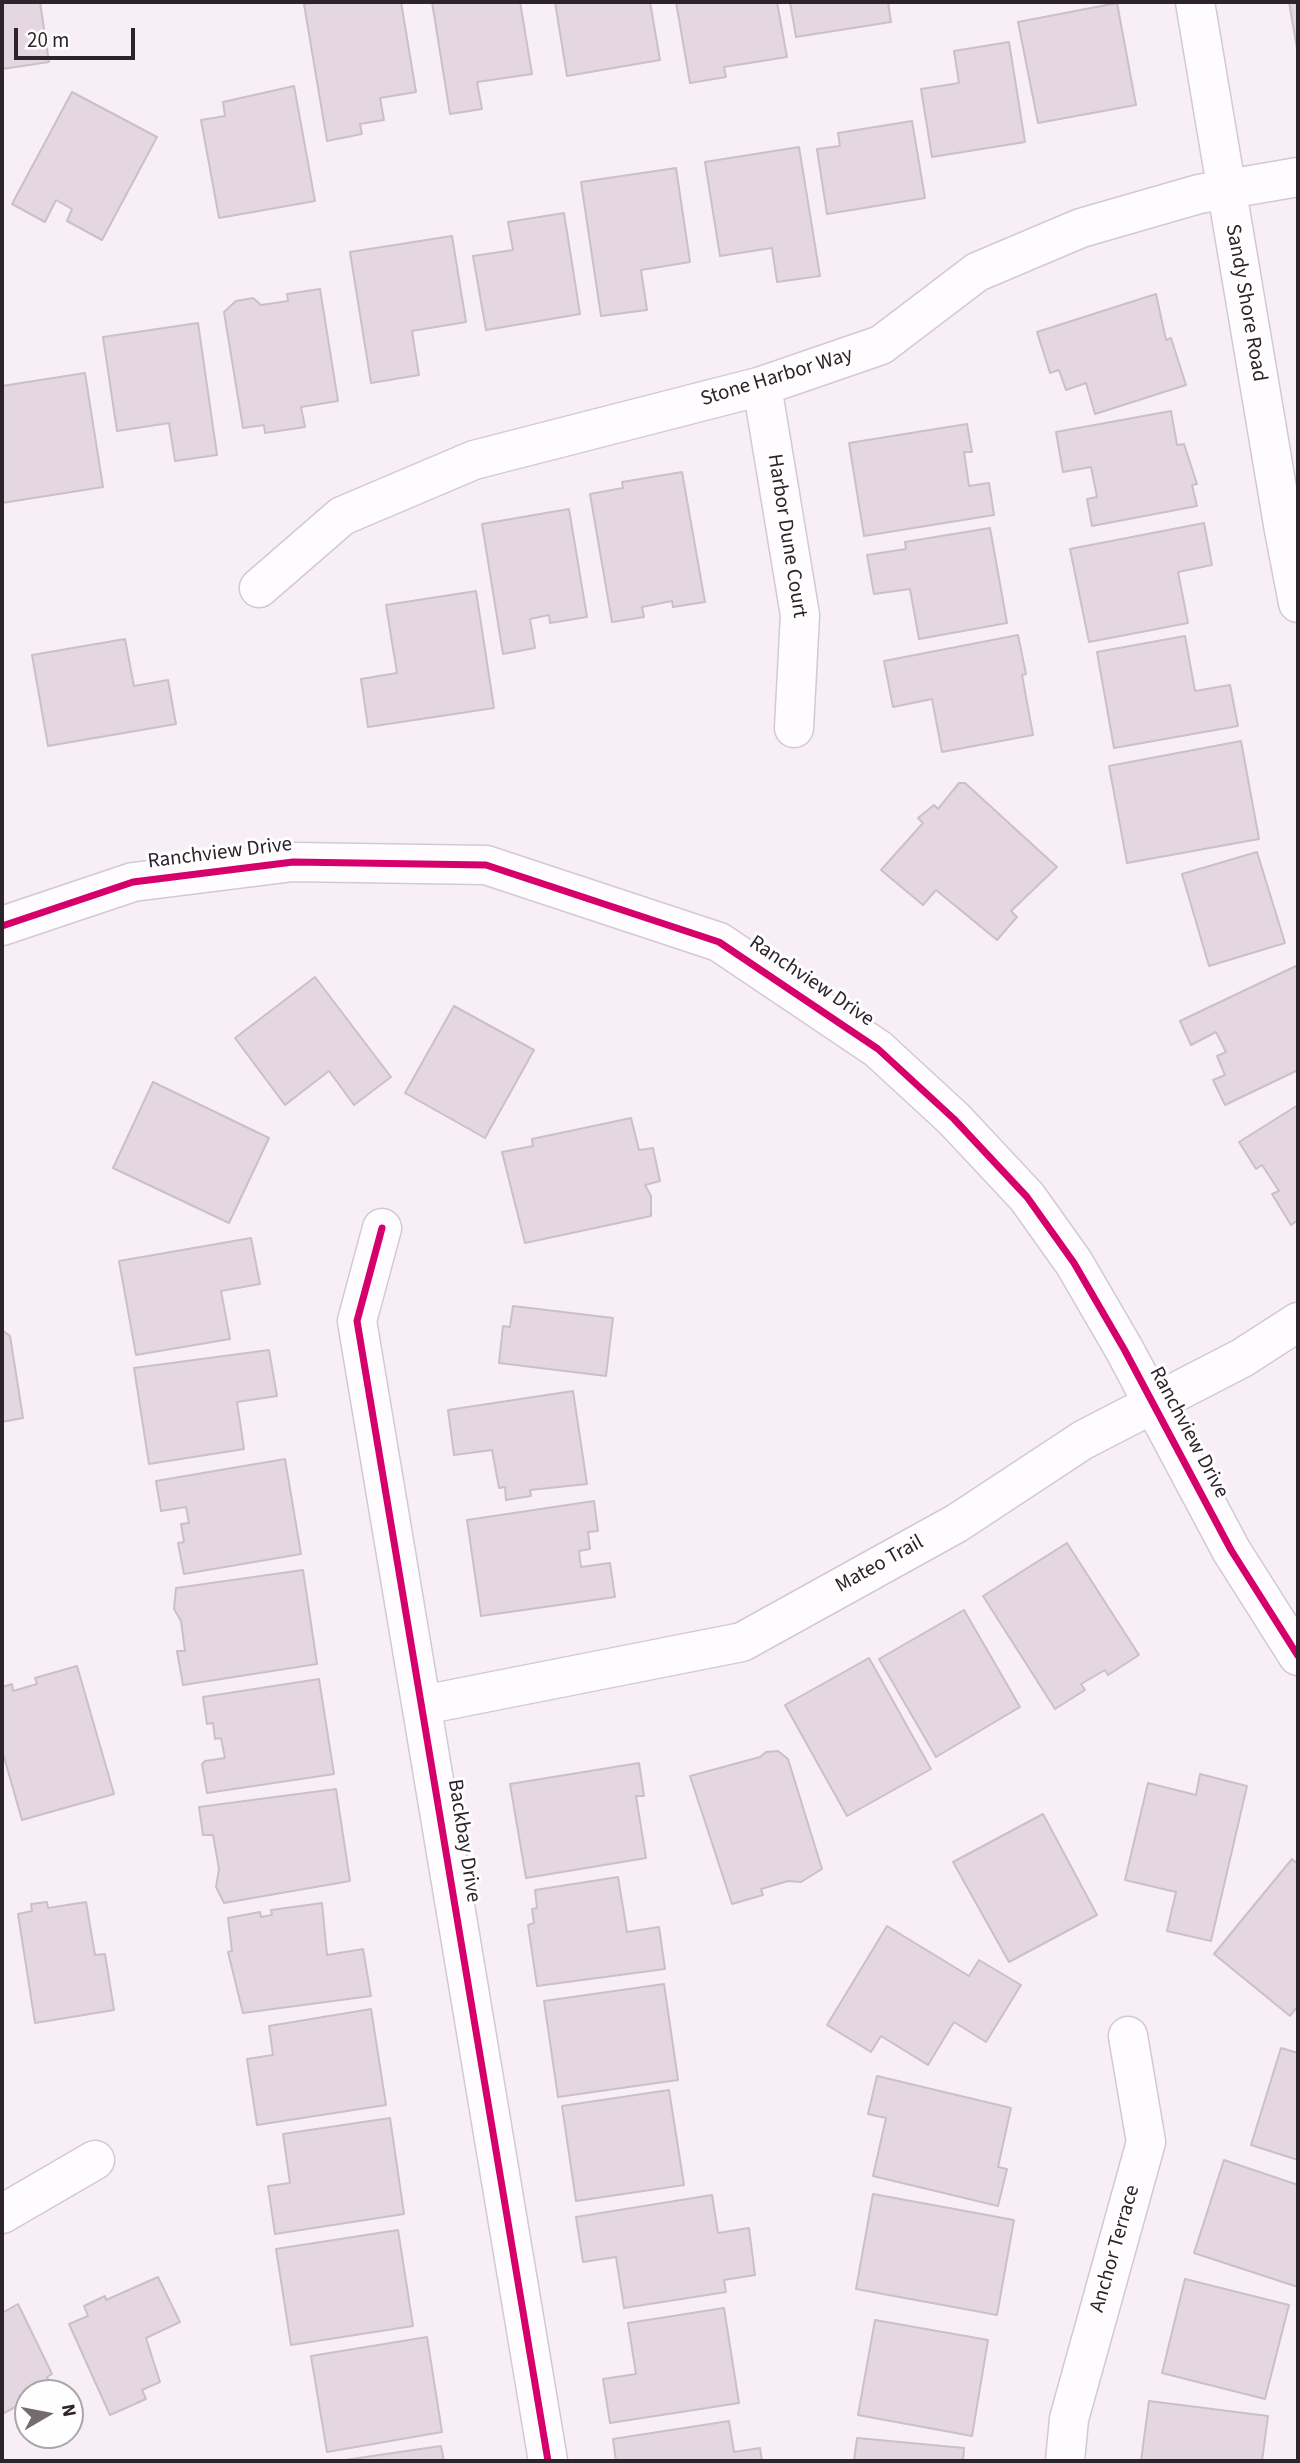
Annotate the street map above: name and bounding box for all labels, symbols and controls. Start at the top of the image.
scale bar [18,14,138,58]
text: 20 m [27,25,69,55]
street label: Sandy Shore Road [1219,222,1271,384]
street label: Stone Harbor Way [698,343,856,413]
street label: Harbor Dune Court [761,452,811,620]
street label: Ranchview Drive [146,833,294,875]
street label: Ranchview Drive [744,931,878,1033]
street label: Ranchview Drive [1143,1363,1233,1503]
street label: Mateo Trail [832,1531,928,1599]
street label: Backbay Drive [441,1778,485,1904]
street label: Anchor Terrace [1086,2182,1146,2316]
north arrow [14,2379,84,2449]
text: N [54,2402,83,2419]

